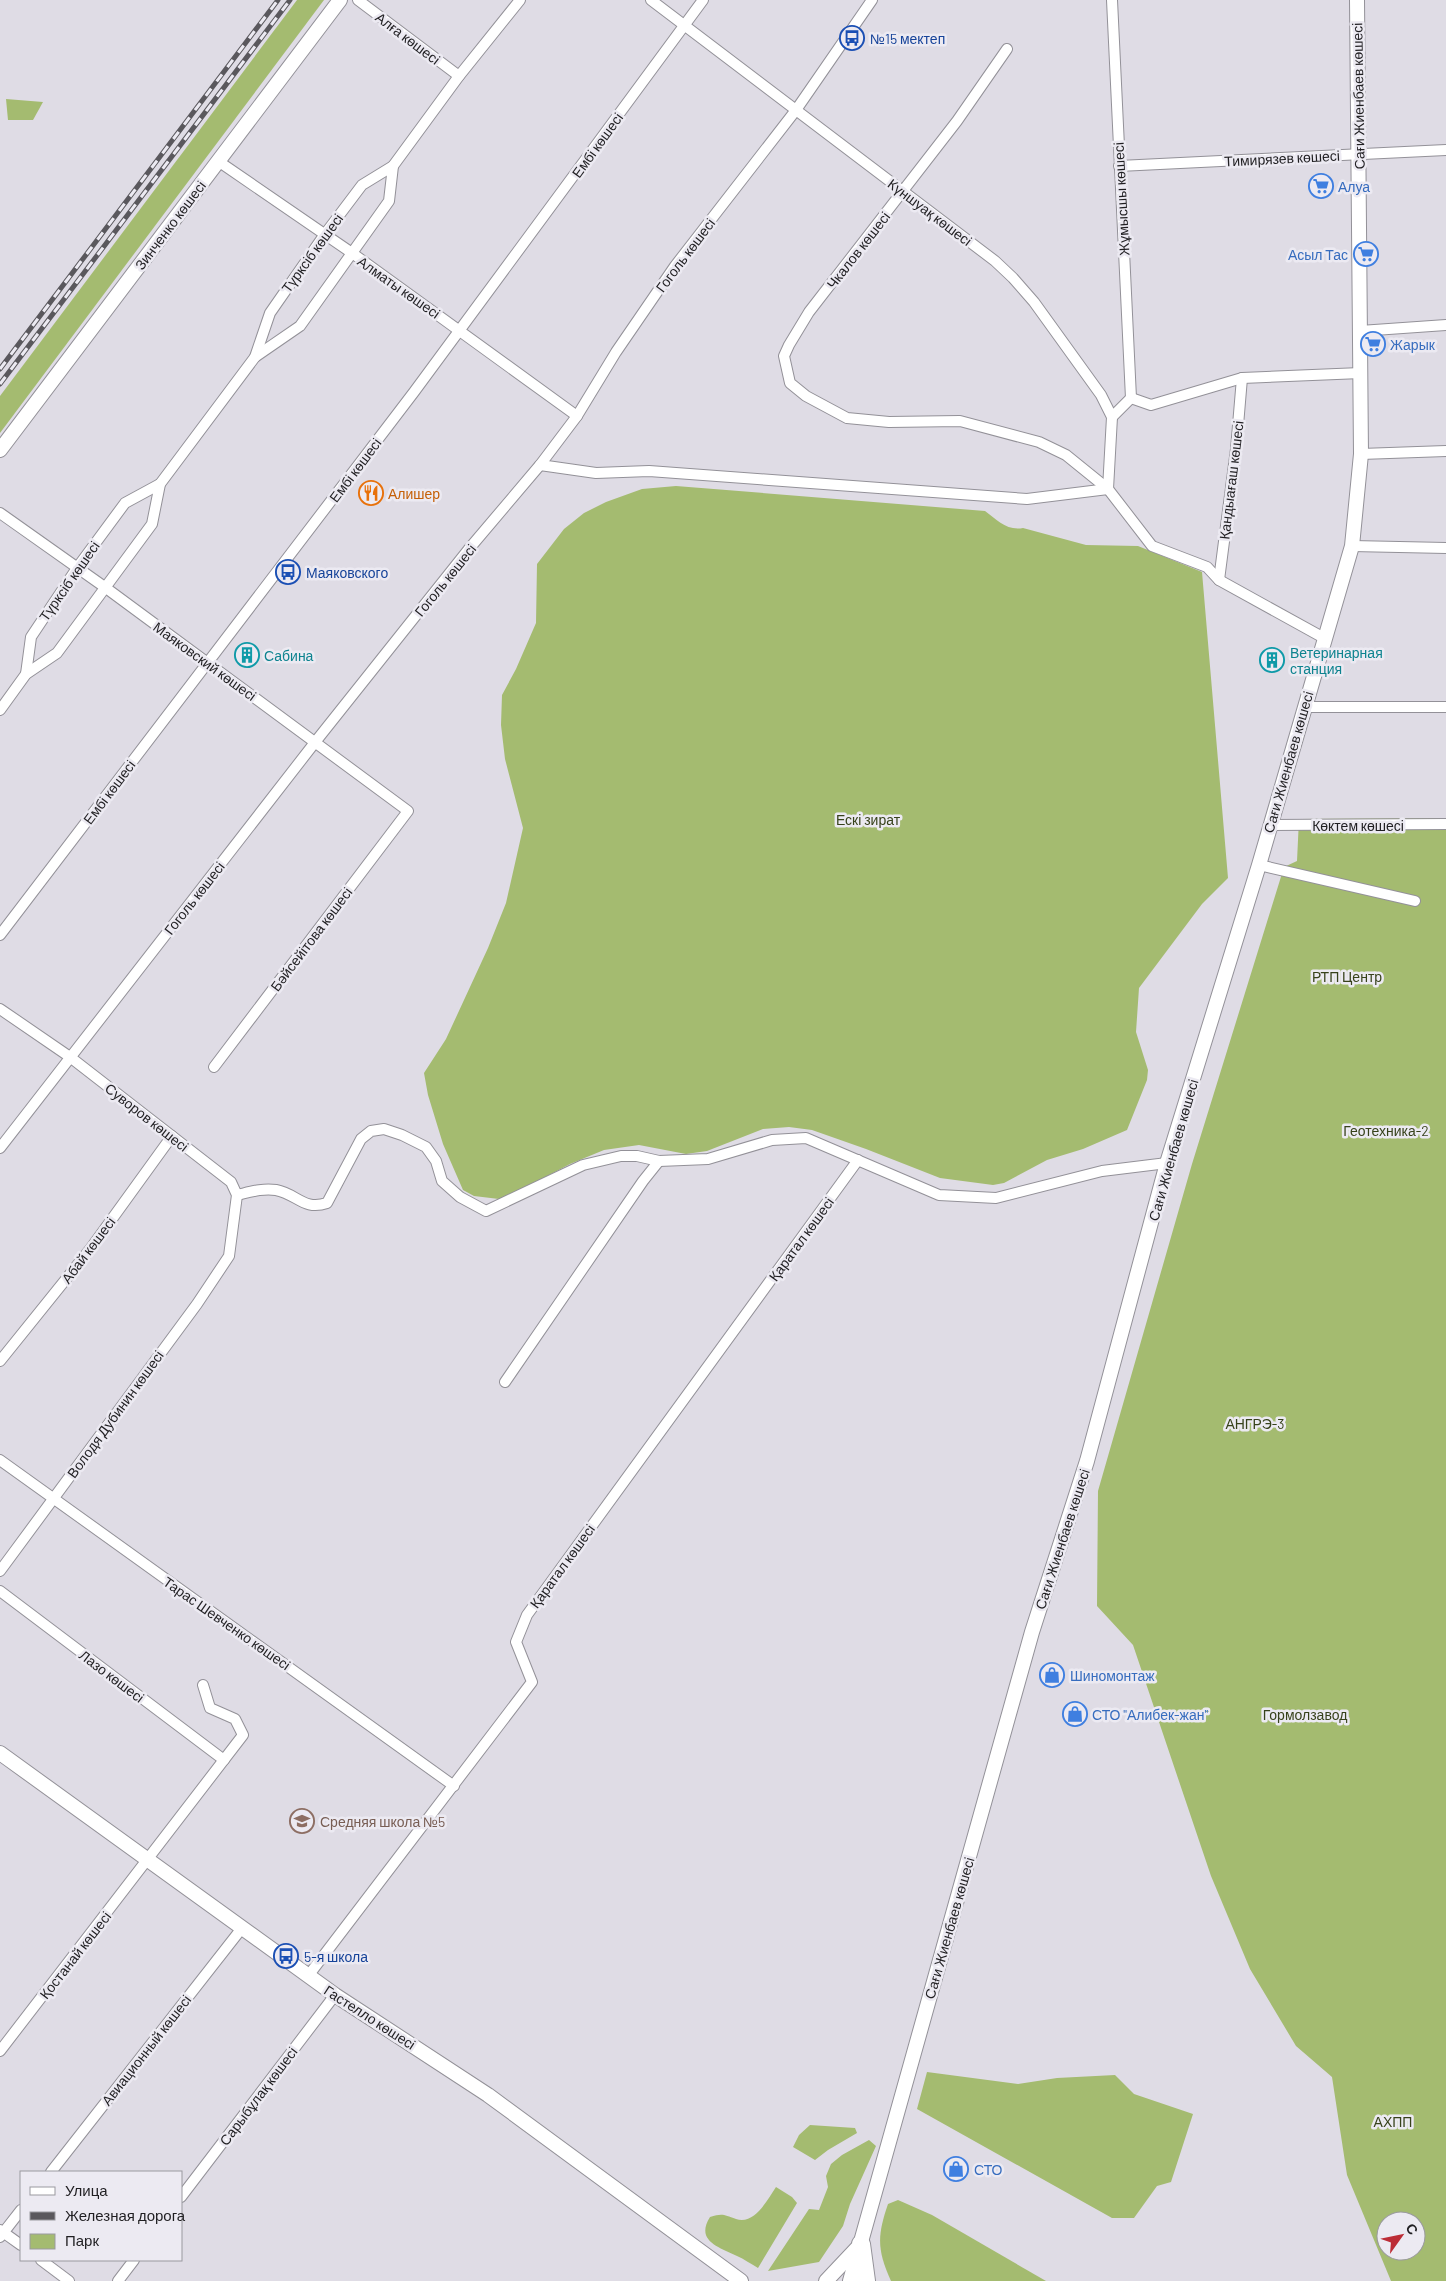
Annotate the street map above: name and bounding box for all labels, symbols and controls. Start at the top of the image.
street label: Алға көшесі [372,8,444,68]
street label: Сағи Жиенбаев көшесі [1348,23,1368,169]
bus stop icon: №15 мектеп [839,25,865,51]
place label: №15 мектеп [870,30,945,47]
street label: Ембі көшесі [568,109,626,181]
street label: Жұмысшы көшесі [1110,142,1132,256]
street label: Тимирязев көшесі [1224,146,1340,170]
supermarket icon: Алуа [1308,173,1334,199]
street label: Күншуақ көшесі [885,175,975,249]
street label: Зинченко көшесі [131,177,209,273]
place label: Алуа [1338,178,1370,195]
street label: Чкалов көшесі [823,208,893,292]
street label: Түрксіб көшесі [278,210,346,296]
street label: Гоголь көшесі [652,215,718,295]
supermarket icon: Асыл Тас [1353,241,1379,267]
place label: Асыл Тас [1288,246,1348,263]
street label: Алматы көшесі [354,252,444,322]
supermarket icon: Жарык [1360,331,1386,357]
place label: Жарык [1390,336,1436,353]
street label: Қандыағаш көшесі [1215,420,1247,540]
street label: Ембі көшесі [325,435,385,505]
restaurant icon: Алишер [358,480,384,506]
place label: Алишер [388,485,440,502]
street label: Түрксіб көшесі [35,538,103,624]
street label: Гоголь көшесі [411,540,479,620]
bus stop icon: Маяковского [275,559,301,585]
place label: Маяковского [306,564,388,581]
street label: Маяковский көшесі [150,618,260,704]
building icon: Сабина [234,642,260,668]
place label: Ветеринарная станция [1290,644,1383,677]
place label: Сабина [264,647,314,664]
building icon: Ветеринарная станция [1259,647,1285,673]
street label: Сағи Жиенбаев көшесі [1260,689,1316,835]
street label: Ембі көшесі [79,757,139,827]
park label: Ескі зират [836,811,901,828]
street label: Көктем көшесі [1312,817,1404,834]
street label: Гоголь көшесі [160,858,228,938]
street label: Бәйсейітова көшесі [266,884,356,994]
park label: РТП Центр [1312,968,1382,985]
street label: Сағи Жиенбаев көшесі [1145,1077,1201,1223]
street label: Суворов көшесі [102,1079,192,1155]
park label: Геотехника-2 [1343,1122,1429,1139]
street label: Қаратал көшесі [765,1194,837,1284]
street label: Абай көшесі [58,1214,118,1286]
street label: Володя Дубинин көшесі [63,1347,167,1481]
park label: АНГРЭ-3 [1225,1415,1285,1432]
street label: Сағи Жиенбаев көшесі [1031,1467,1093,1611]
street label: Қаратал көшесі [526,1521,598,1611]
street label: Тарас Шевченко көшесі [160,1573,294,1673]
street label: Лазо көшесі [76,1646,148,1706]
shop icon: Шиномонтаж [1039,1662,1065,1688]
place label: Шиномонтаж [1070,1667,1155,1684]
shop icon: СТО "Алибек-жан" [1062,1701,1088,1727]
place label: СТО "Алибек-жан" [1092,1706,1208,1723]
park label: Гормолзавод [1263,1706,1347,1723]
school or university icon: Средняя школа №5 [289,1808,315,1834]
place label: Средняя школа №5 [320,1813,445,1830]
street label: Сағи Жиенбаев көшесі [921,1855,977,2001]
street label: Қостанай көшесі [36,1908,114,2002]
bus stop icon: 5-я школа [273,1943,299,1969]
place label: 5-я школа [304,1948,368,1965]
street label: Гастелло көшесі [321,1981,419,2053]
street label: Авиационный көшесі [98,1991,194,2109]
street label: Сарыбұлақ көшесі [215,2043,301,2149]
park label: АХПП [1374,2113,1412,2130]
shop icon: СТО [943,2156,969,2182]
place label: СТО [974,2161,1003,2178]
legend [20,2171,182,2261]
text: Улица [65,2181,108,2199]
text: Железная дорога [65,2206,186,2224]
north arrow [1376,2211,1426,2261]
text: С [1402,2220,1422,2238]
text: Парк [65,2231,99,2249]

